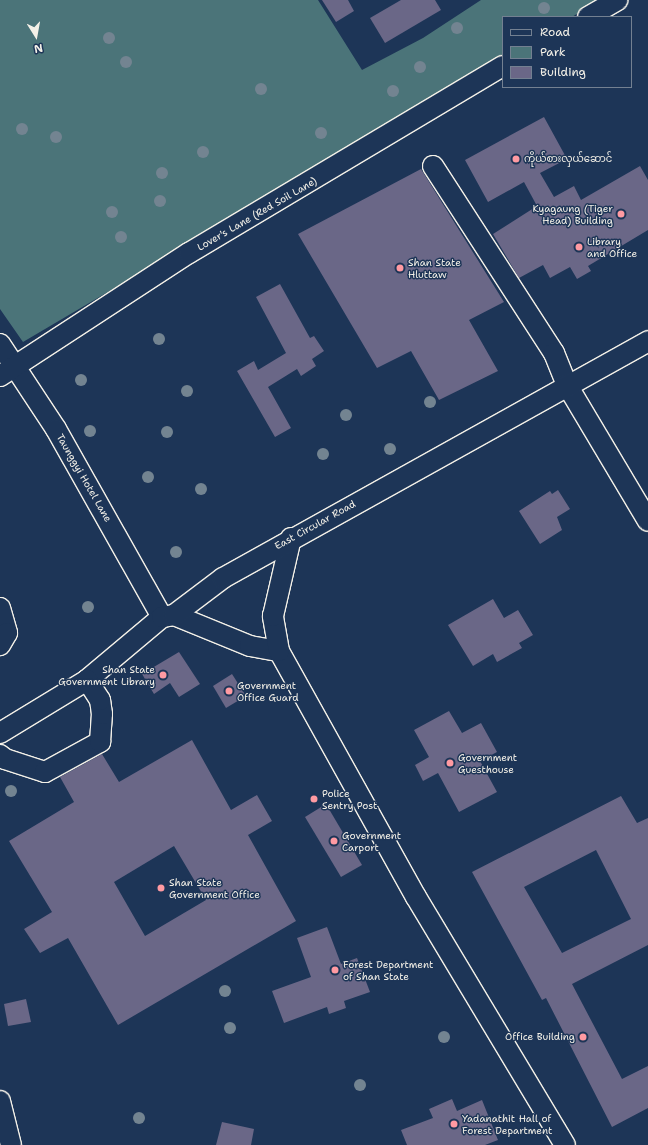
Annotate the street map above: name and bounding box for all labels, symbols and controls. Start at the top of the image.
north arrow [16,16,56,56]
legend [502,16,632,88]
text: Road [540,24,570,40]
text: N [33,40,44,56]
text: Park [540,44,566,60]
text: Building [540,64,586,80]
place label: ကိုယ်စားလှယ်ဆောင် [524,153,612,165]
marker: ကိုယ်စားလှယ်ဆောင် [511,154,521,164]
street label: Lover's Lane (Red Soil Lane) [195,175,319,253]
place label: Kyagaung (Tiger Head) Building [533,202,613,226]
marker: Kyagaung (Tiger Head) Building [616,209,626,219]
place label: Library and Office [587,235,637,258]
marker: Library and Office [574,242,584,252]
place label: Shan State Hluttaw [408,256,461,280]
marker: Shan State Hluttaw [395,263,405,273]
street label: Taunggyi Hotel Lane [54,432,114,524]
street label: East Circular Road [272,498,358,552]
place label: Shan State Government Library [58,663,155,686]
marker: Shan State Government Library [158,670,168,680]
place label: Government Office Guard [237,679,299,702]
marker: Government Office Guard [224,686,234,696]
place label: Government Guesthouse [458,751,517,774]
marker: Government Guesthouse [445,758,455,768]
place label: Police Sentry Post [322,787,377,810]
marker: Police Sentry Post [309,794,319,804]
place label: Government Carport [342,829,401,852]
marker: Government Carport [329,836,339,846]
place label: Shan State Government Office [169,876,260,900]
marker: Shan State Government Office [156,883,166,893]
place label: Forest Department of Shan State [343,958,433,982]
marker: Forest Department of Shan State [330,965,340,975]
place label: Office Building [505,1031,575,1043]
marker: Office Building [578,1032,588,1042]
place label: Yadanathit Hall of Forest Department [462,1112,552,1136]
marker: Yadanathit Hall of Forest Department [449,1119,459,1129]

